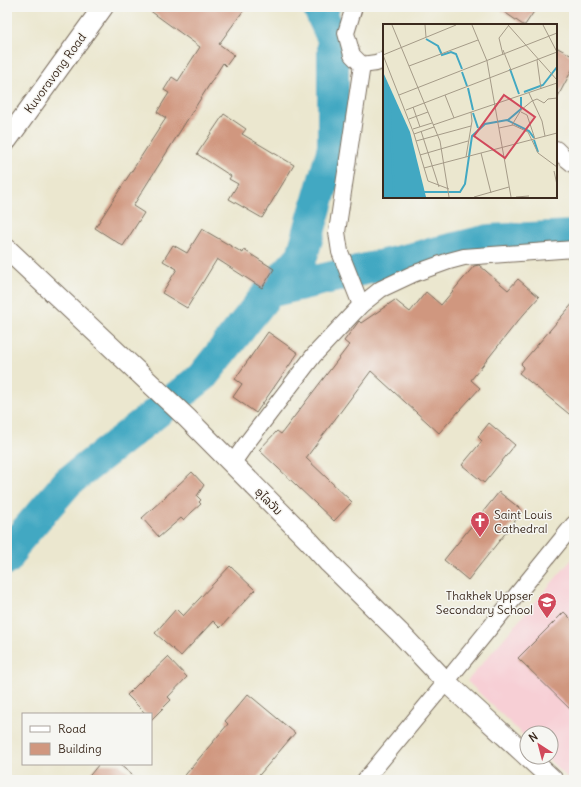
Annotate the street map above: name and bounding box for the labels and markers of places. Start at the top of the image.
place label: Saint Louis Cathedral [494,507,552,536]
church icon: Saint Louis Cathedral [469,510,491,538]
place label: Thakhek Uppser Secondary School [436,588,533,617]
school or university icon: Thakhek Uppser Secondary School [536,591,558,619]

